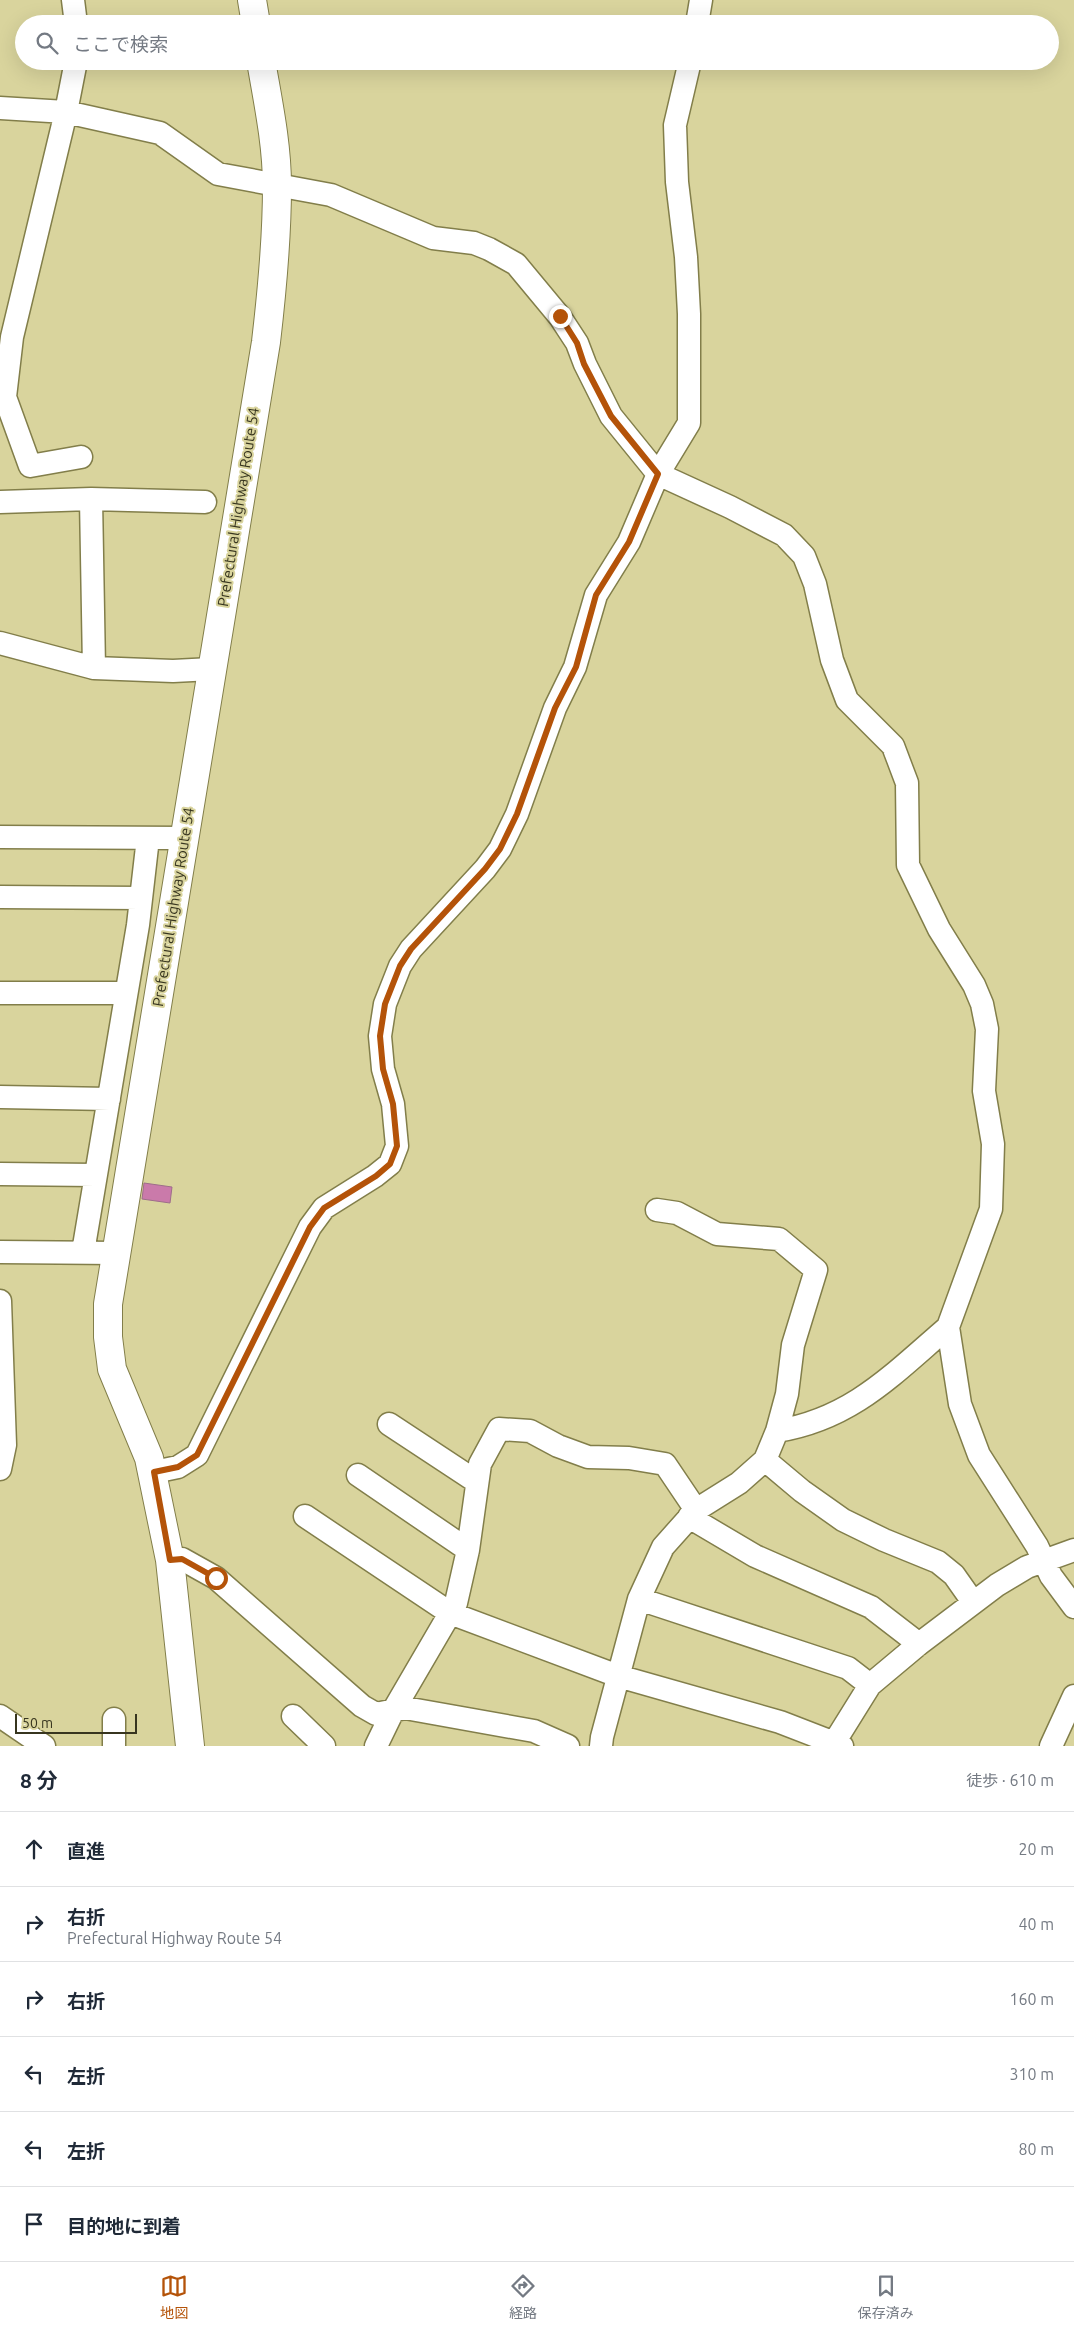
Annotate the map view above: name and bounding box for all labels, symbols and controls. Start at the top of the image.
search box [15,15,1059,70]
icon: search [33,29,61,57]
text: ここで検索 [73,33,168,55]
route end [549,305,572,328]
street label: Prefectural Highway Route 54 [214,406,262,608]
street label: Prefectural Highway Route 54 [149,806,197,1008]
route start [205,1567,228,1590]
scale bar [15,1711,138,1734]
text: 50 m [22,1715,53,1731]
text: 8 分 [20,1768,58,1792]
text: 徒歩 · 610 m [966,1771,1054,1789]
icon: ahead [20,1835,48,1863]
text: 直進 [67,1840,105,1862]
text: 20 m [1018,1840,1054,1858]
text: 右折 [67,1906,105,1928]
icon: right [20,1910,48,1938]
text: 40 m [1018,1915,1054,1933]
text: Prefectural Highway Route 54 [67,1929,282,1947]
icon: right [20,1985,48,2013]
text: 右折 [67,1990,105,2012]
text: 160 m [1009,1990,1054,2008]
icon: left [20,2060,48,2088]
text: 左折 [67,2065,105,2087]
text: 310 m [1009,2065,1054,2083]
icon: left [20,2135,48,2163]
text: 左折 [67,2140,105,2162]
text: 80 m [1018,2140,1054,2158]
icon: arrive [20,2210,48,2238]
text: 目的地に到着 [67,2215,181,2237]
tab: 地図 [160,2272,188,2322]
tab: 経路 [509,2272,537,2322]
tab: 保存済み [858,2272,914,2322]

